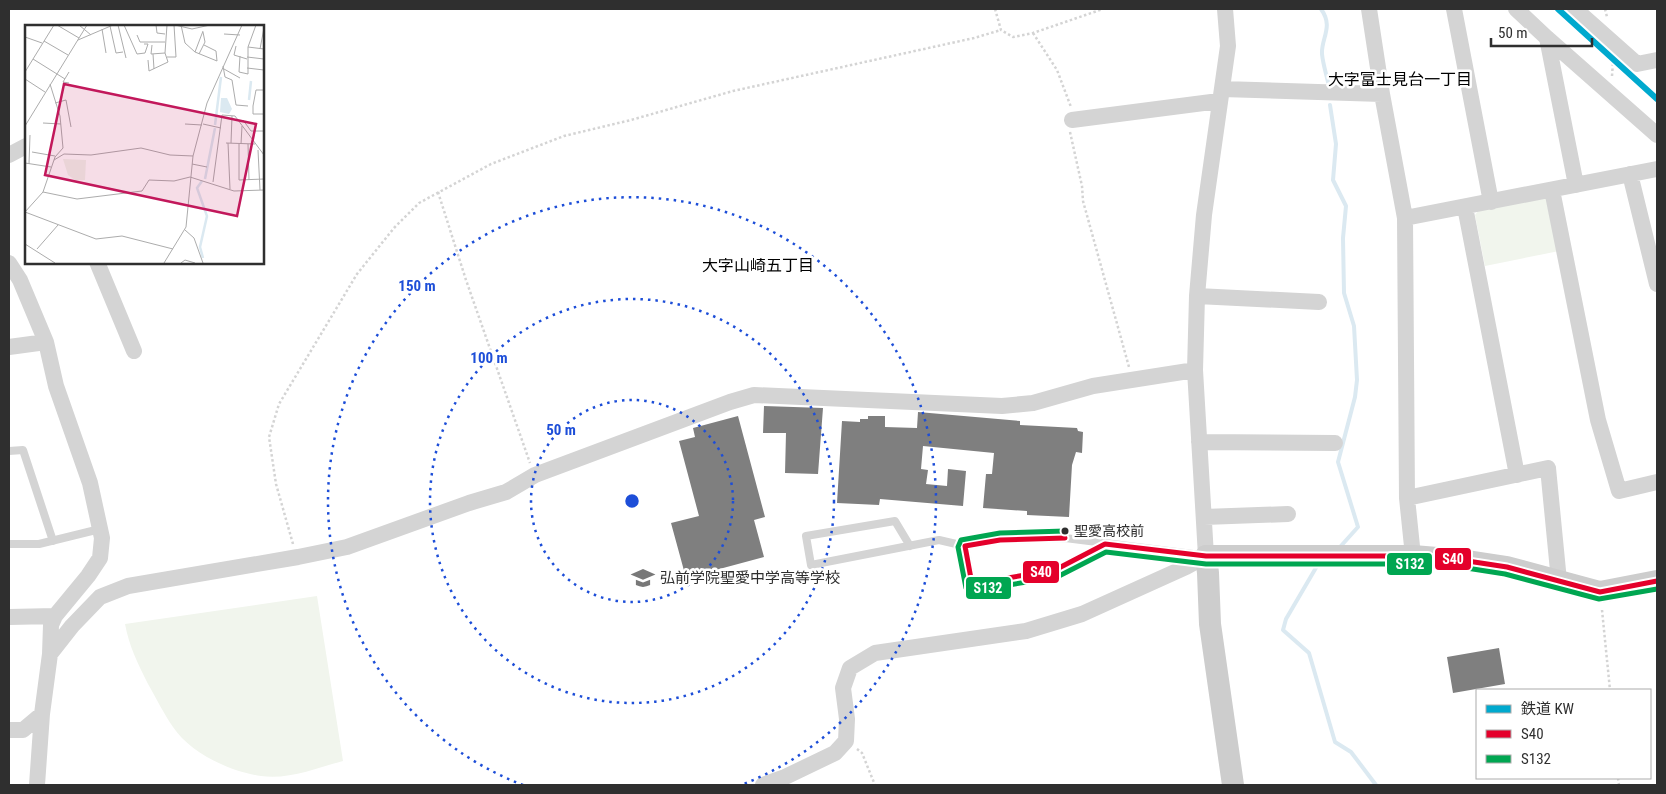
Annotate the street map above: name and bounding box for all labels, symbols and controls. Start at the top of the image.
scale bar [1491,15,1592,47]
text: 50 m [1498,24,1528,42]
inset map [25,25,264,264]
district label: 大字富士見台一丁目 [1328,70,1472,89]
district label: 大字山崎五丁目 [702,256,814,275]
text: 150 m [398,277,436,295]
text: 100 m [470,349,508,367]
text: 50 m [546,421,576,439]
centre of rings [623,492,641,510]
place label: 聖愛高校前 [1074,523,1144,539]
marker: 聖愛高校前 [1060,526,1070,536]
line badge: S40 [1434,547,1472,571]
text: S40 [1442,551,1464,567]
line badge: S132 [1386,552,1433,576]
text: S132 [1396,556,1424,572]
line badge: S40 [1022,560,1060,584]
text: S40 [1030,564,1052,580]
school or university icon: 弘前学院聖愛中学高等学校 [630,565,656,591]
place label: 弘前学院聖愛中学高等学校 [660,569,840,587]
line badge: S132 [965,576,1012,600]
text: S132 [974,580,1002,596]
legend [1476,689,1651,779]
text: 鉄道 KW [1521,700,1575,718]
text: S40 [1521,725,1544,743]
text: S132 [1521,750,1551,768]

